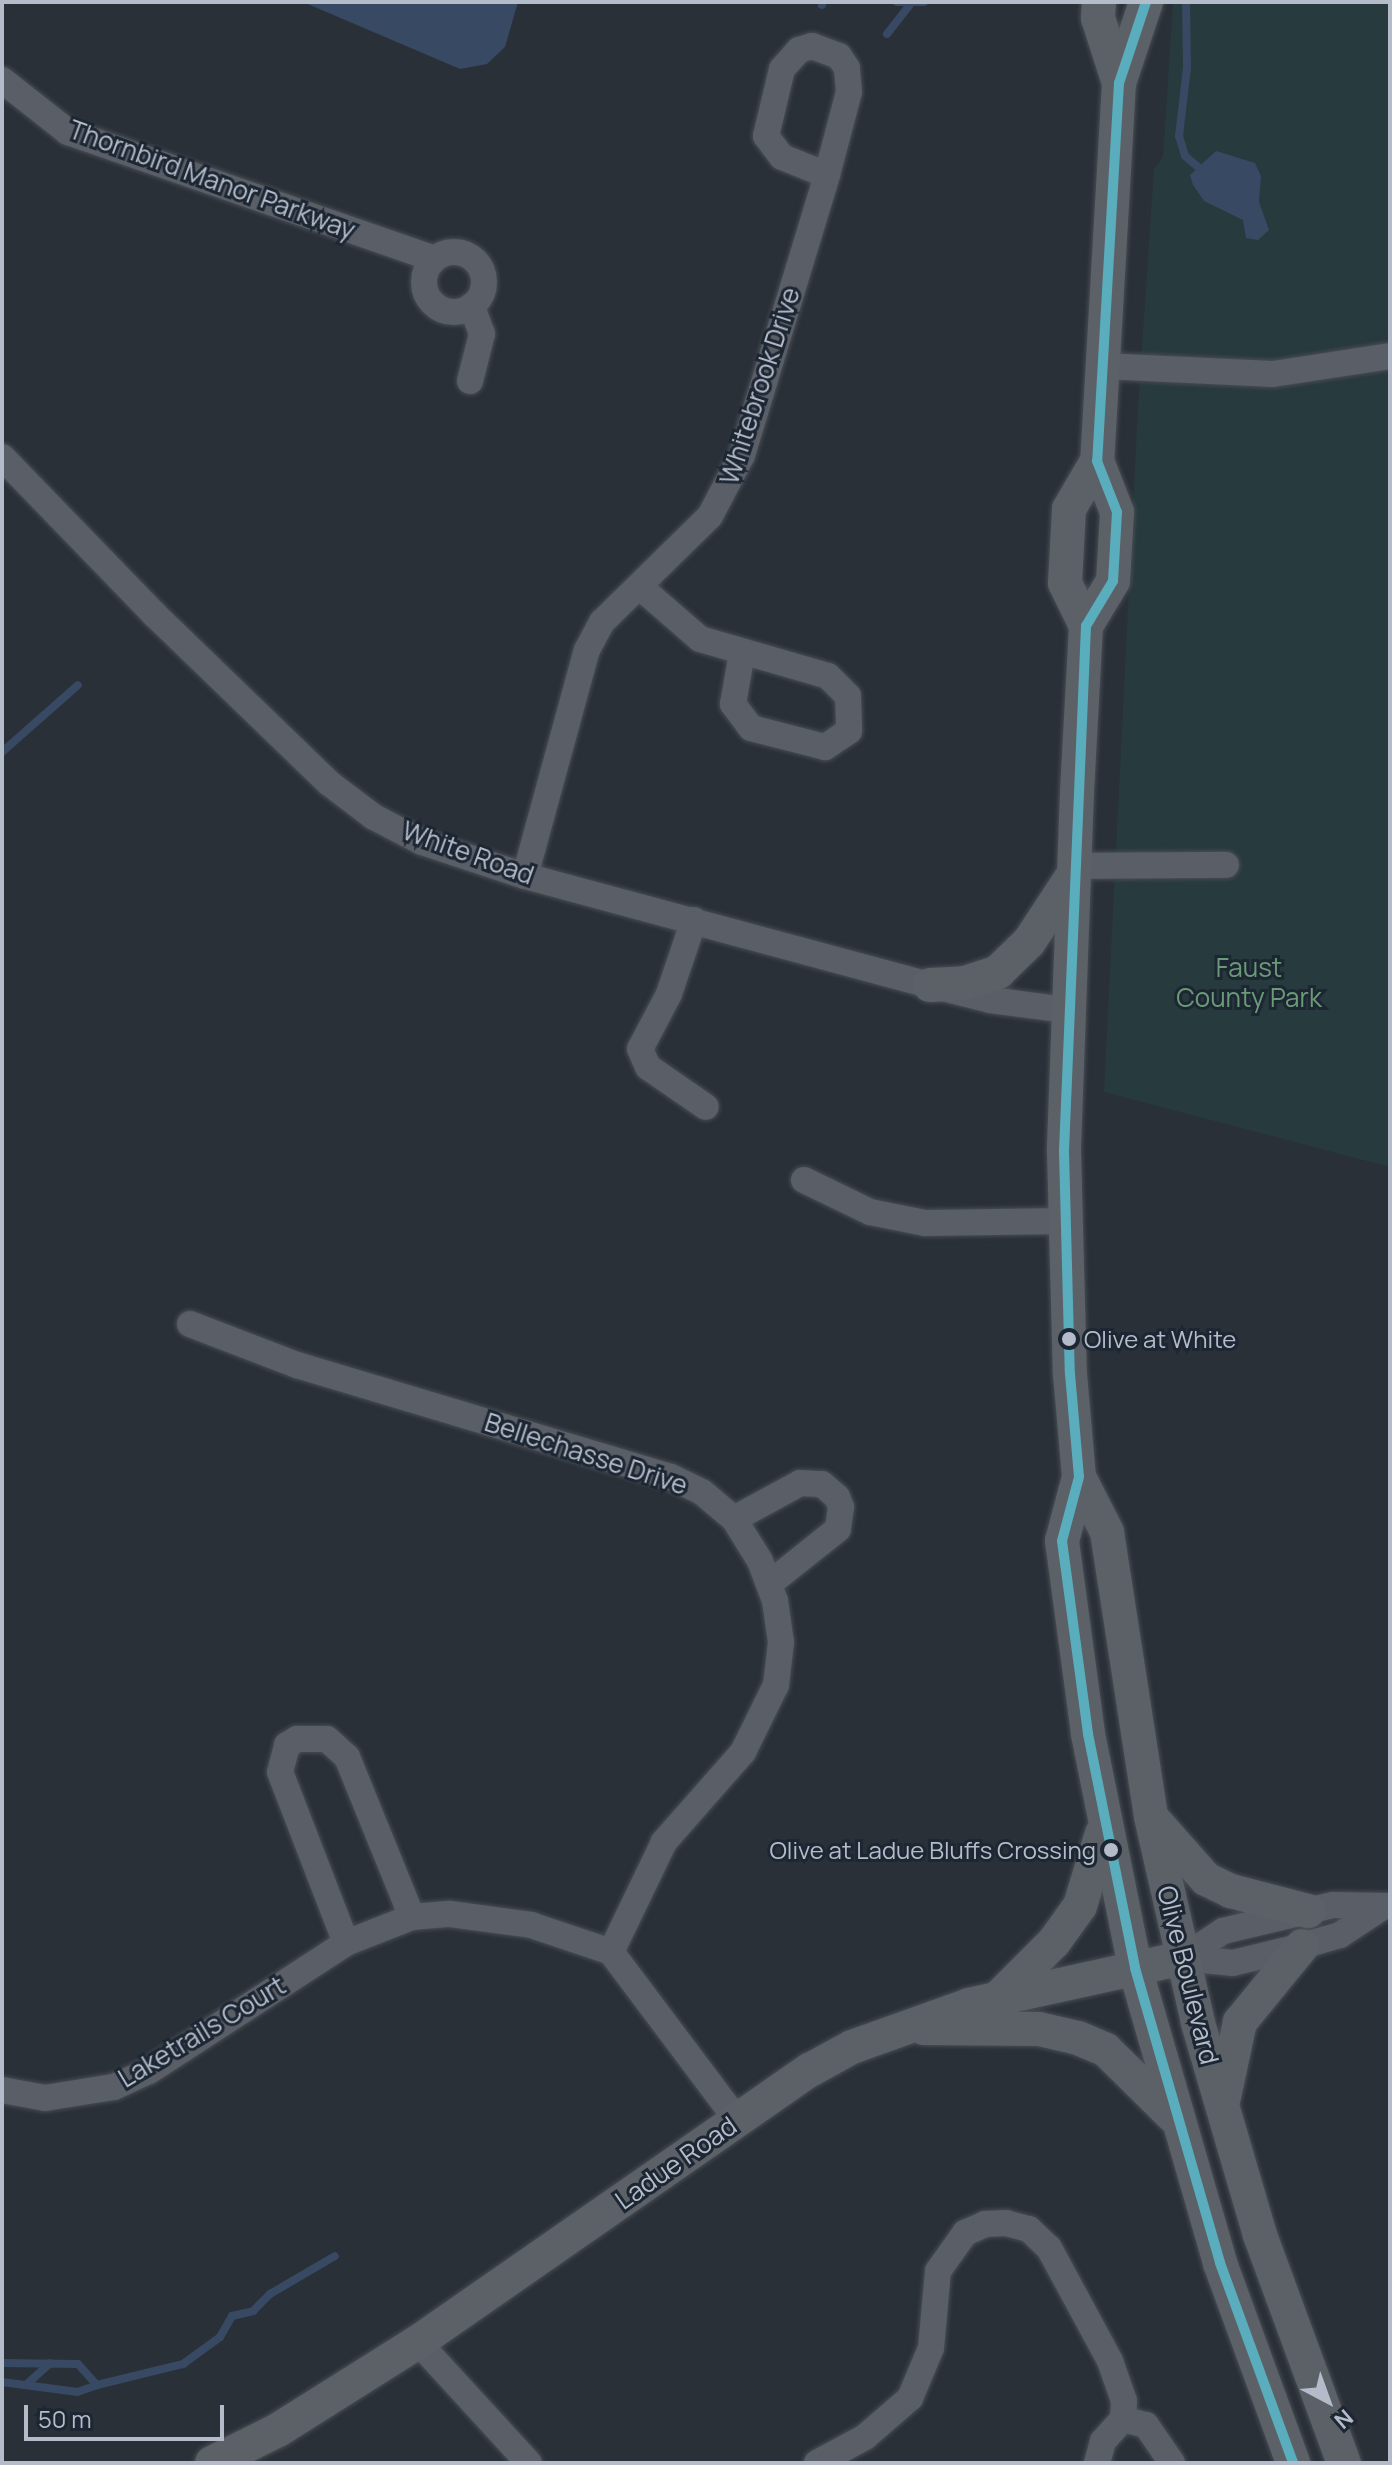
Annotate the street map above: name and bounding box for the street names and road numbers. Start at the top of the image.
street label: Thornbird Manor Parkway [65,114,359,246]
street label: Whitebrook Drive [713,284,807,488]
street label: White Road [398,815,538,891]
street label: Bellechasse Drive [481,1407,691,1501]
street label: Olive Boulevard [1151,1882,1225,2068]
street label: Laketrails Court [113,1970,291,2094]
street label: Ladue Road [609,2110,743,2216]

